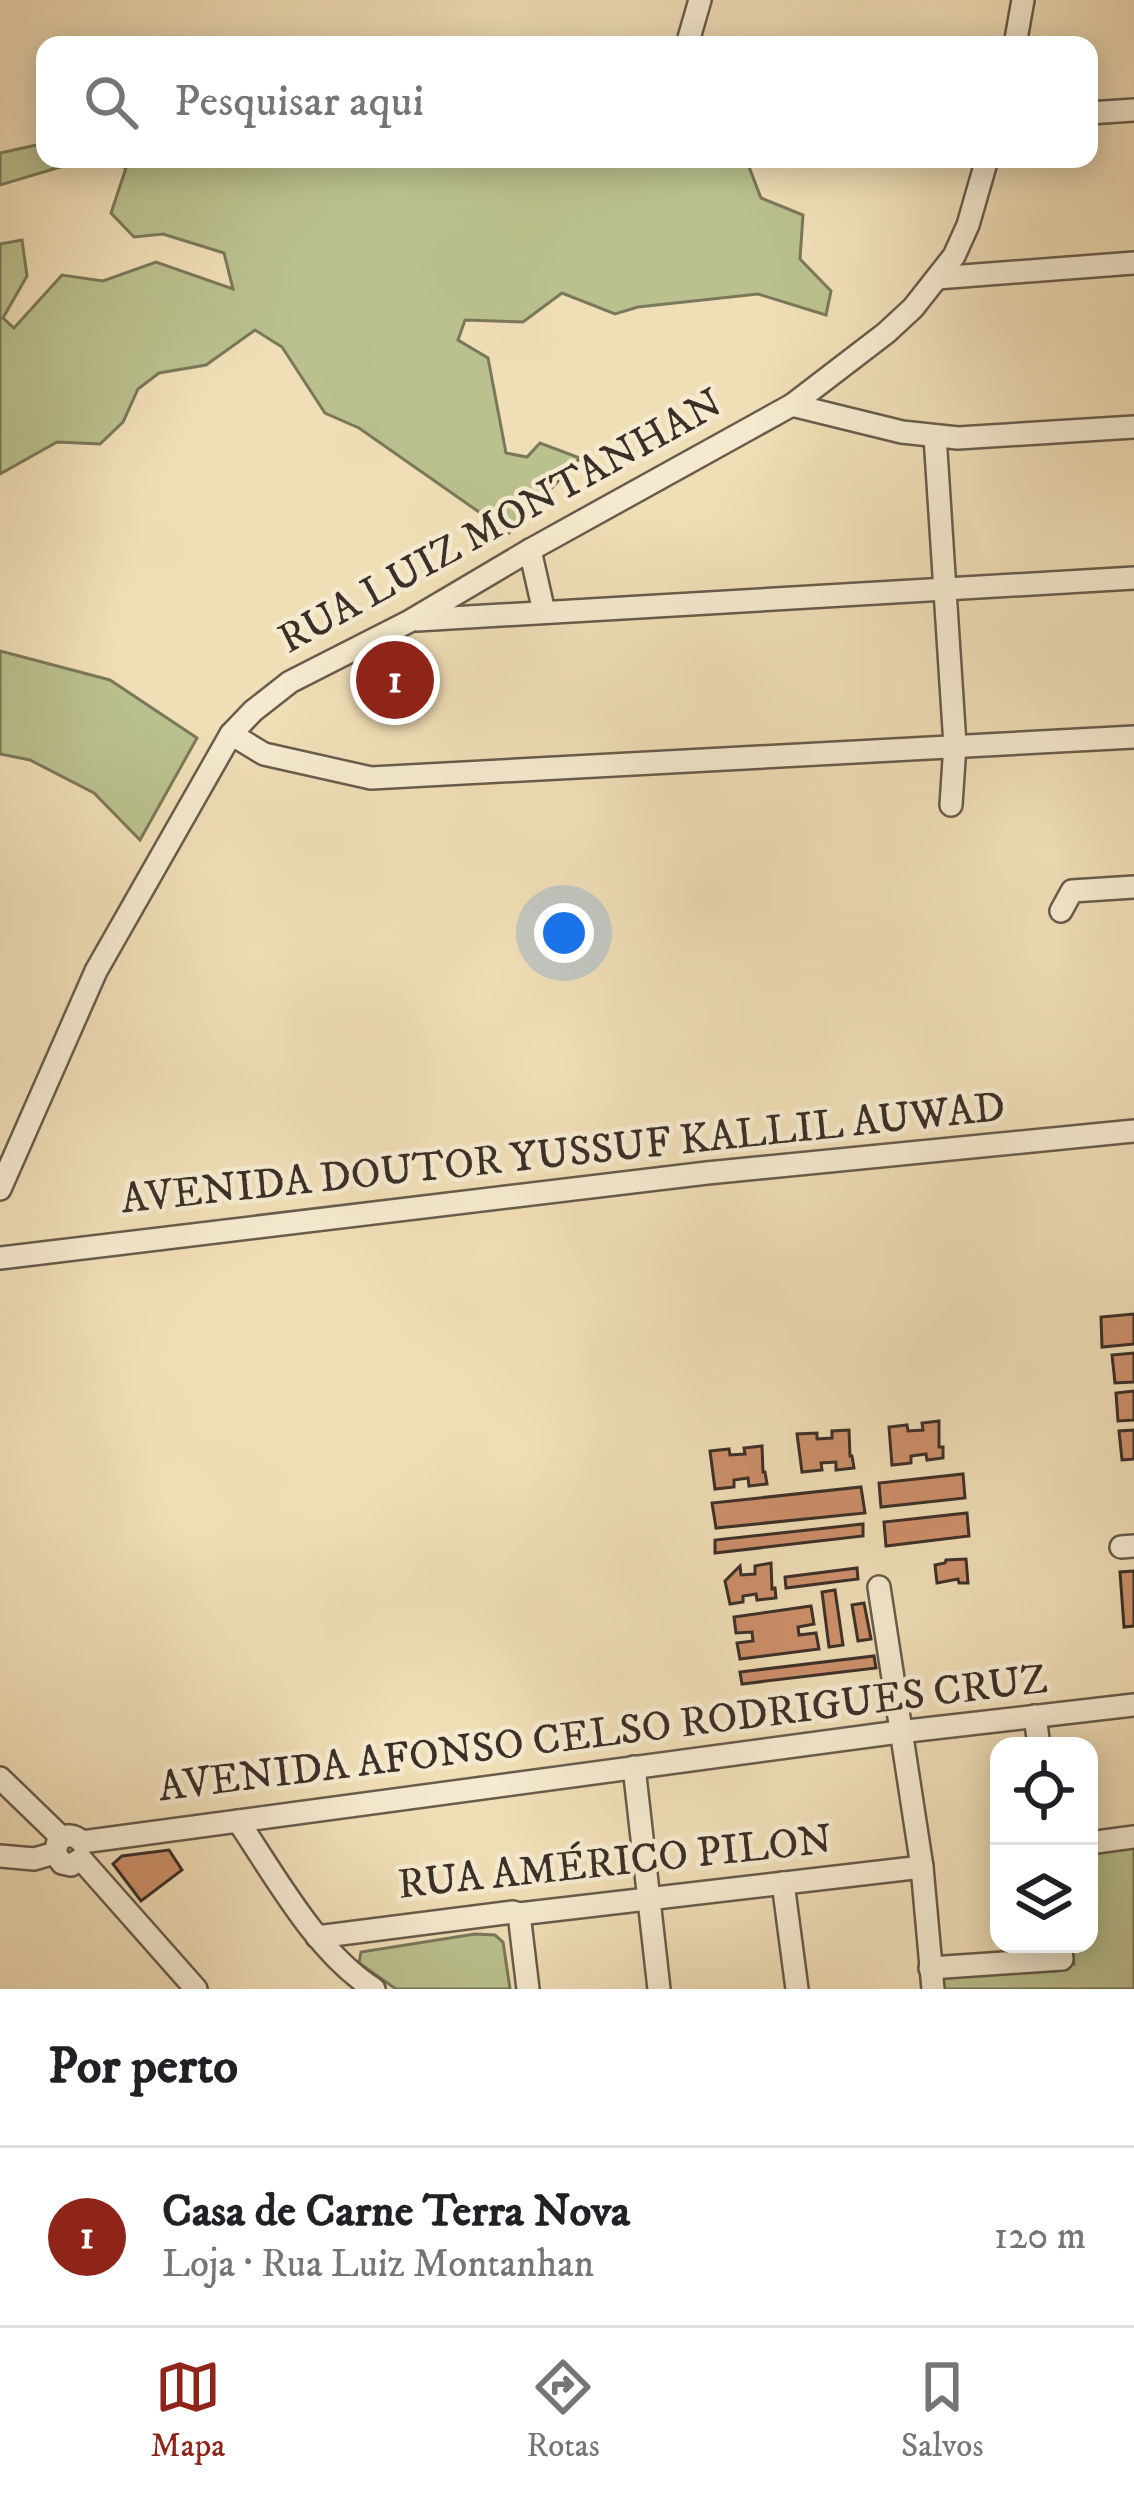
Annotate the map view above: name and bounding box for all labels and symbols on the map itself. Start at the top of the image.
street label: RUA LUIZ MONTANHAN [270,378,732,666]
pin: 1 [356,635,434,725]
your location [534,903,594,963]
street label: AVENIDA DOUTOR YUSSUF KALLIL AUWAD [118,1082,1008,1226]
street label: AVENIDA AFONSO CELSO RODRIGUES CRUZ [155,1654,1051,1814]
street label: RUA AMÉRICO PILON [395,1813,835,1912]

